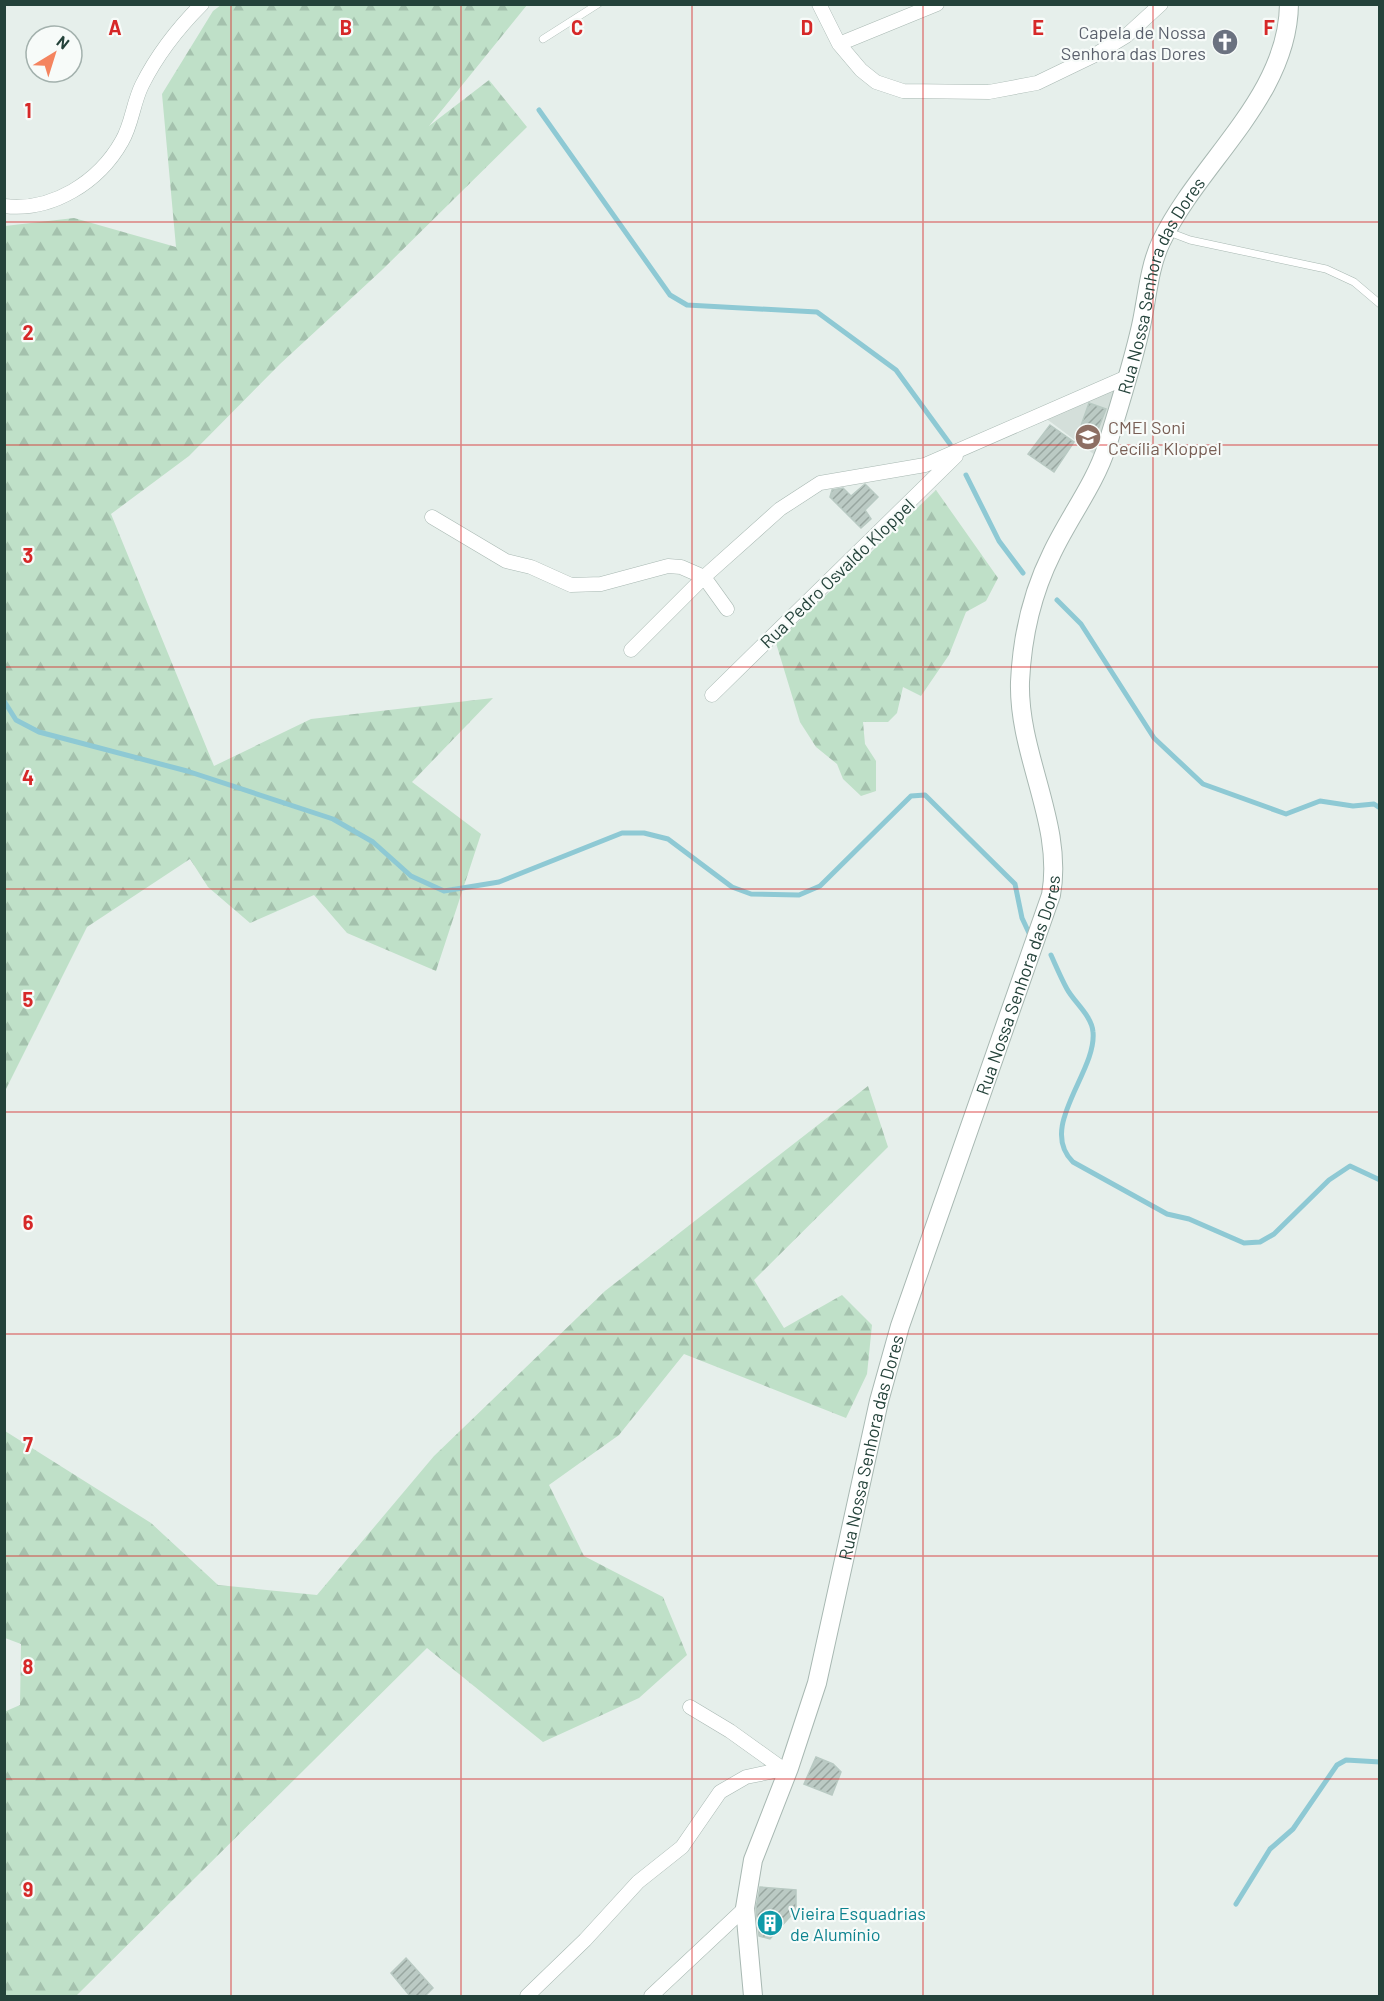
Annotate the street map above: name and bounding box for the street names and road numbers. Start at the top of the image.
street label: Rua Nossa Senhora das Dores [1112,173,1209,397]
street label: Rua Pedro Osvaldo Kloppel [755,494,919,652]
street label: Rua Nossa Senhora das Dores [971,875,1064,1098]
street label: Rua Nossa Senhora das Dores [833,1332,908,1562]

